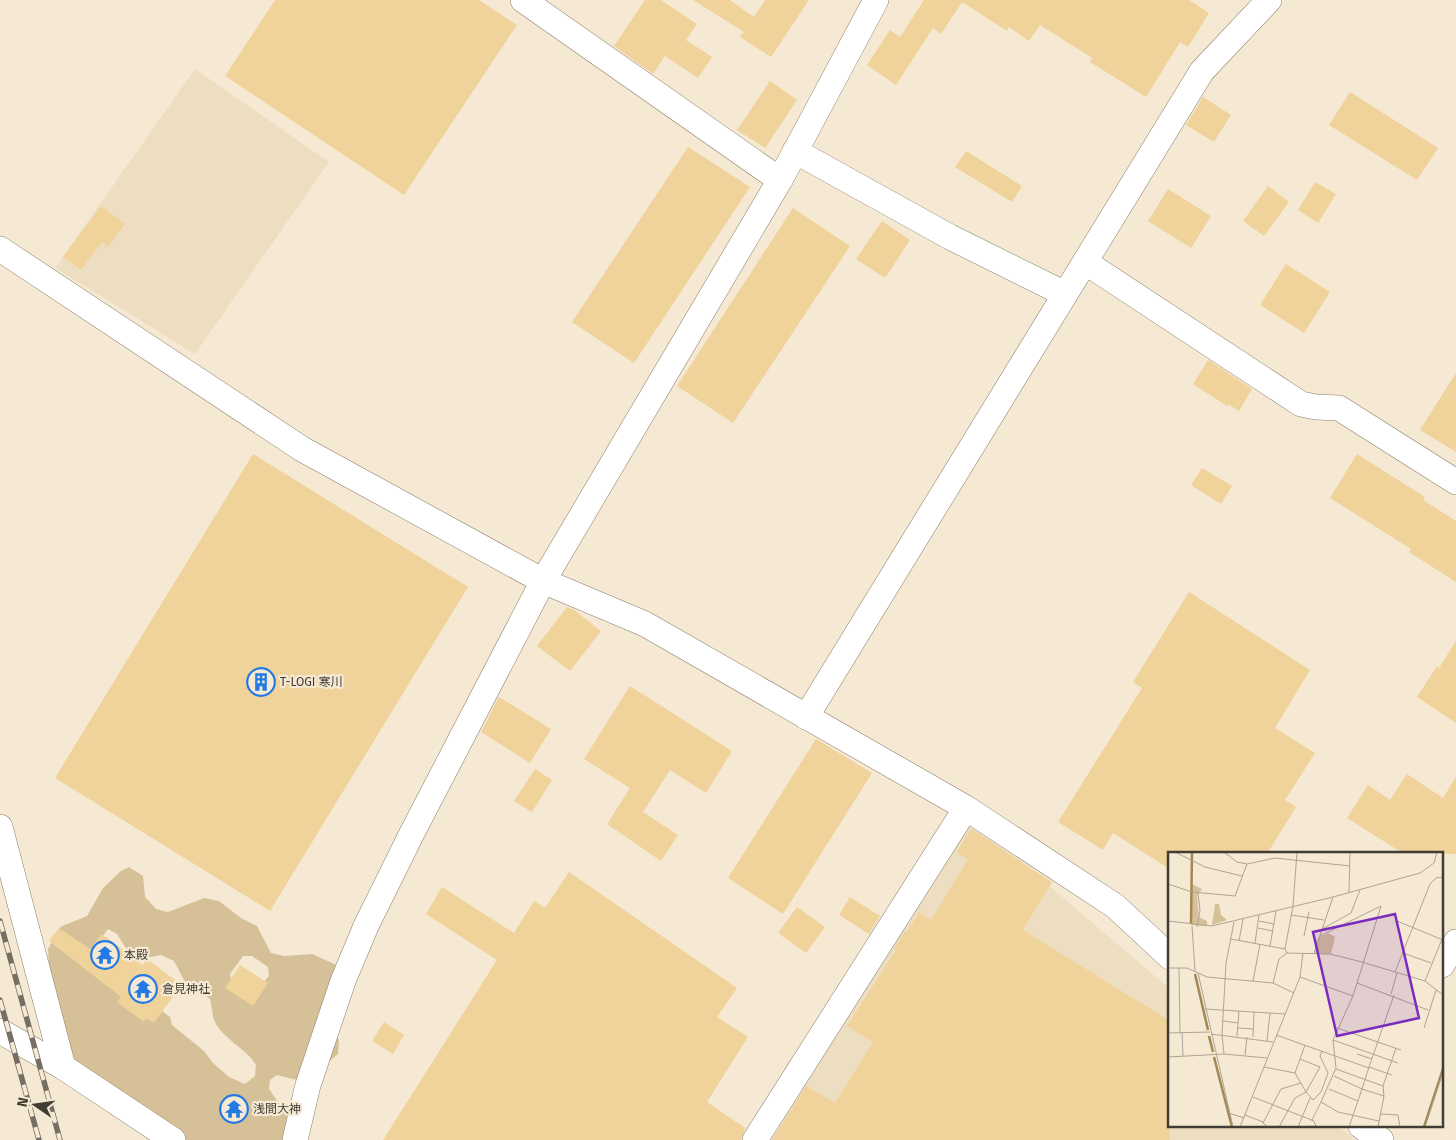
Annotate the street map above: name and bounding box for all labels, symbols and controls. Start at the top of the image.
building icon: T-LOGI 寒川 [246,667,276,697]
place label: T-LOGI 寒川 [280,675,342,689]
inset map [1168,852,1444,1128]
temple icon: 本殿 [90,940,120,970]
place label: 本殿 [124,948,148,962]
temple icon: 倉見神社 [128,974,158,1004]
place label: 倉見神社 [162,982,210,996]
north arrow [10,1080,60,1130]
temple icon: 浅間大神 [219,1094,249,1124]
text: N [13,1096,32,1109]
place label: 浅間大神 [253,1102,301,1116]

